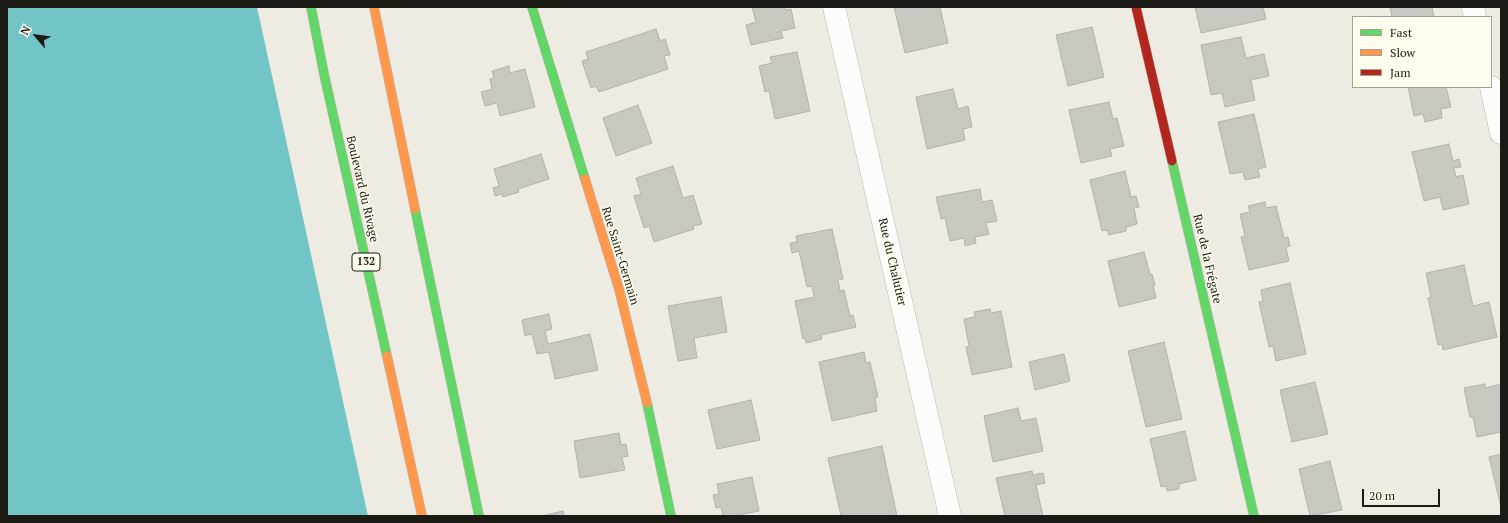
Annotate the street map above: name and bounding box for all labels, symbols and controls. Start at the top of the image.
north arrow [16,16,56,56]
legend [1352,16,1492,88]
text: N [17,23,34,37]
text: Fast [1390,25,1412,40]
text: Slow [1390,45,1415,60]
text: Jam [1390,65,1411,80]
street label: Boulevard du Rivage [343,134,381,244]
street label: Rue Saint-Germain [598,205,642,307]
street label: Rue de la Frégate [1190,213,1224,305]
street label: Rue du Chalutier [875,217,909,307]
road number: 132 [352,253,380,271]
scale bar [1364,481,1442,507]
text: 20 m [1369,488,1395,503]

